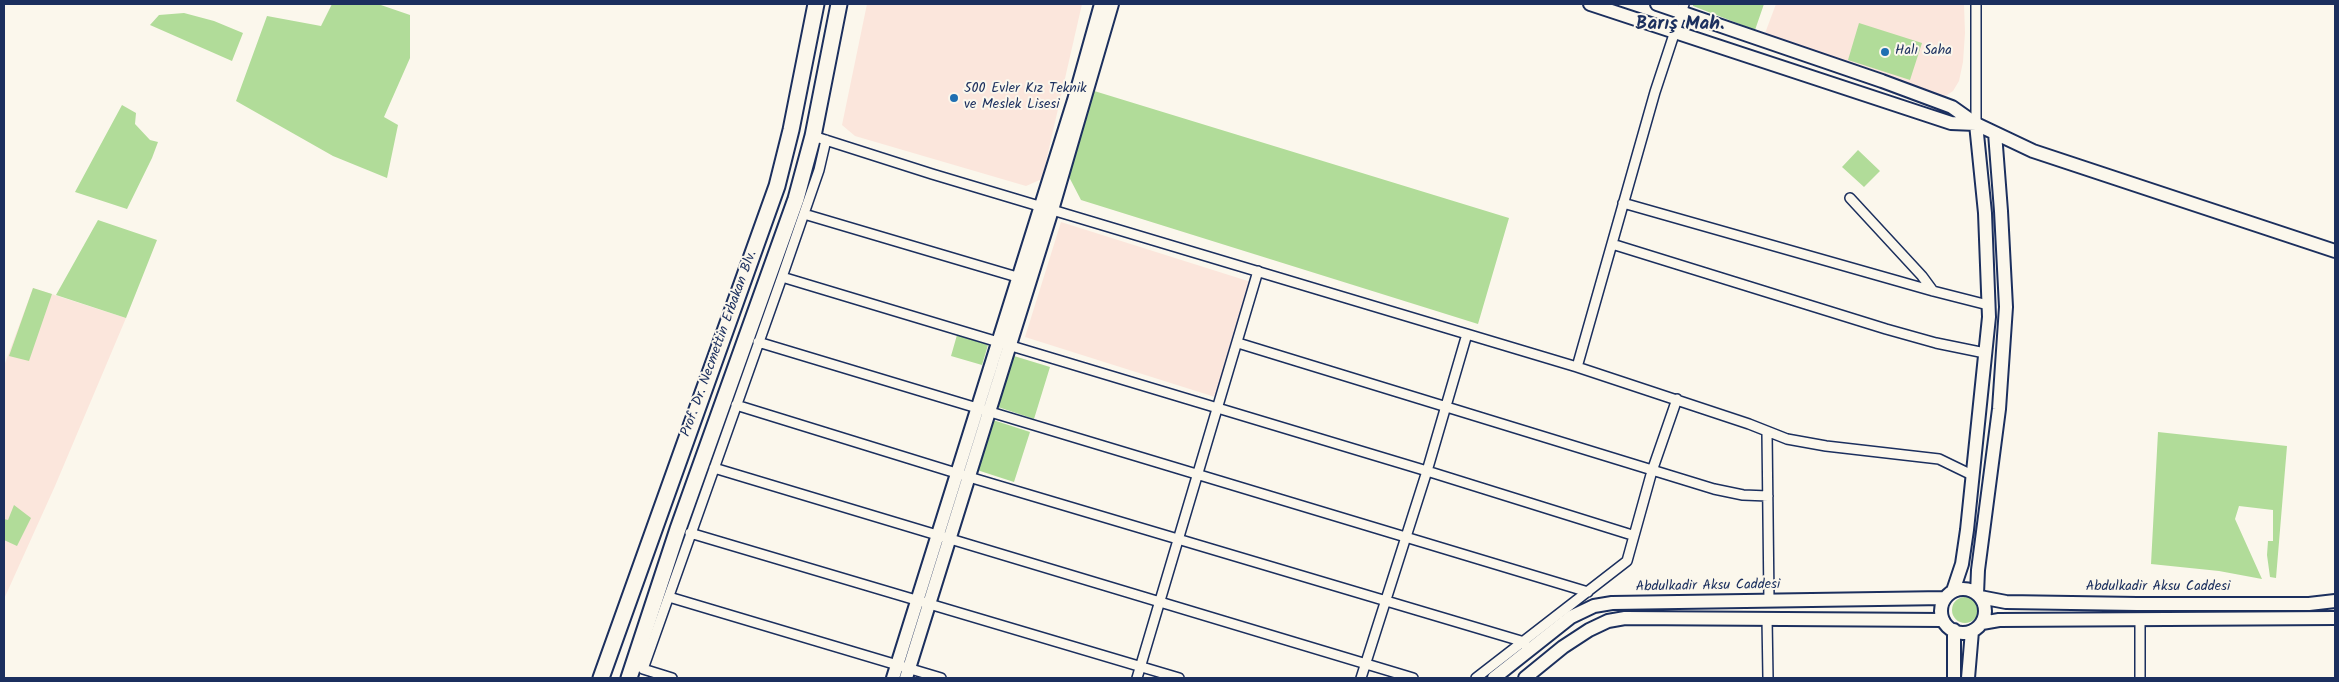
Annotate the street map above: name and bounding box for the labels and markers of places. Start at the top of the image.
place label: Halı Saha [1895,44,1952,60]
marker: Halı Saha [1879,46,1891,58]
place label: 500 Evler Kız Teknik ve Meslek Lisesi [964,82,1087,114]
marker: 500 Evler Kız Teknik ve Meslek Lisesi [948,92,960,104]

